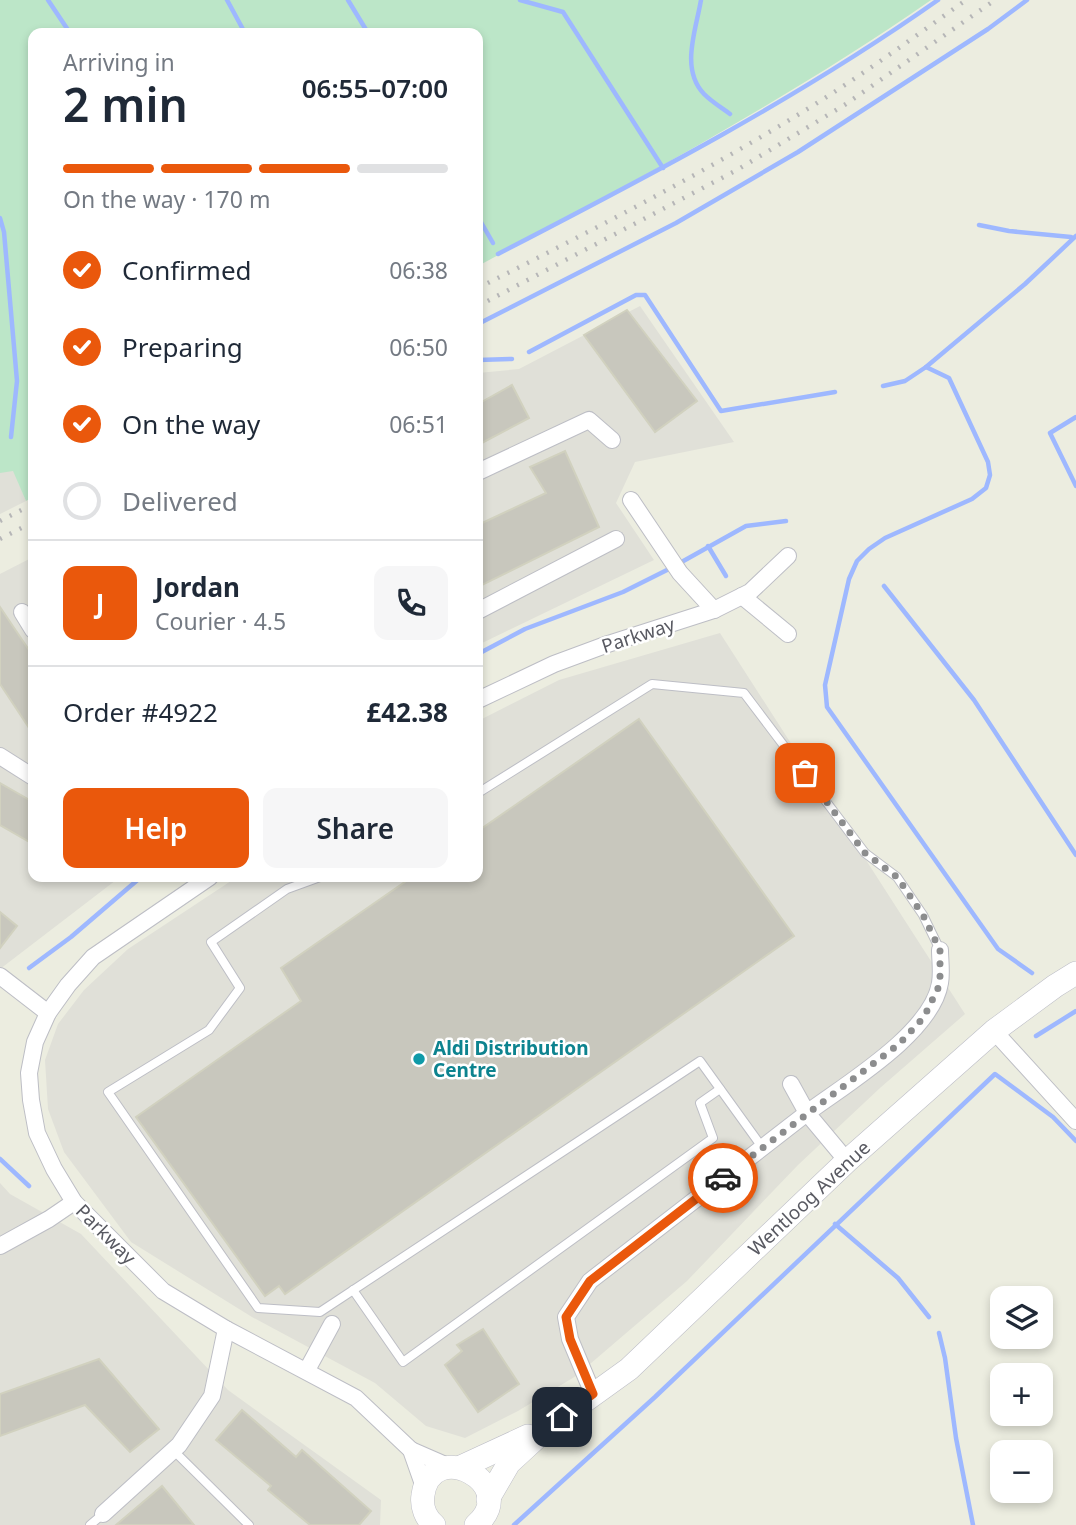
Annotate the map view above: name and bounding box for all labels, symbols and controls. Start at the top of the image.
text: Arriving in [63,46,175,78]
text: 06:55–07:00 [302,70,448,106]
text: 2 min [63,73,188,135]
text: On the way · 170 m [63,183,270,215]
icon: check [63,251,101,289]
text: Confirmed [122,252,252,288]
text: 06:38 [389,254,448,286]
icon: check [63,328,101,366]
text: Preparing [122,329,243,365]
text: 06:50 [389,331,448,363]
icon: check [63,405,101,443]
text: On the way [122,406,260,442]
text: 06:51 [389,408,448,440]
text: Delivered [122,483,238,519]
button: phone [374,566,448,640]
text: Jordan [155,569,240,605]
text: J [96,585,104,621]
text: Courier · 4.5 [155,605,286,637]
street label: Parkway [598,611,678,659]
text: Order #4922 [63,694,218,730]
text: £42.38 [366,694,448,730]
pin [775,743,835,803]
icon: bag [786,754,824,792]
button: Help [63,788,249,868]
button: Share [263,788,448,868]
place label: Aldi Distribution Centre [433,1035,589,1083]
marker: Aldi Distribution Centre [411,1051,427,1067]
street label: Wentloog Avenue [742,1135,876,1261]
courier [688,1143,758,1213]
icon: car [704,1159,742,1197]
street label: Parkway [70,1198,142,1270]
map controls [990,1286,1053,1503]
button: layers [990,1286,1053,1349]
button: + [990,1363,1053,1426]
pin [532,1387,592,1447]
icon: home [543,1398,581,1436]
button: − [990,1440,1053,1503]

